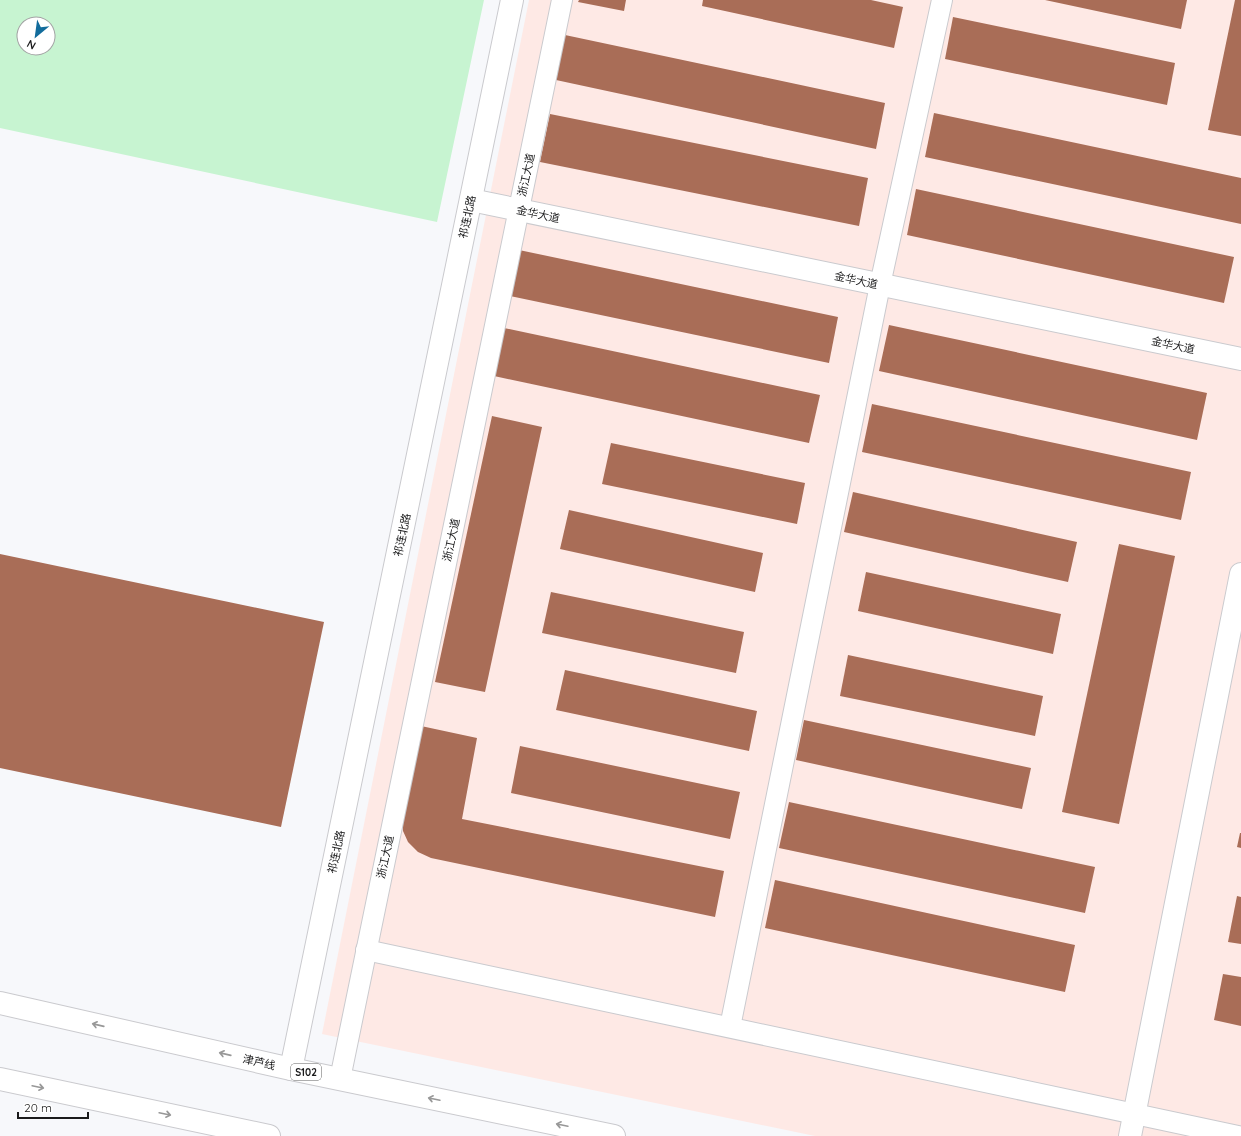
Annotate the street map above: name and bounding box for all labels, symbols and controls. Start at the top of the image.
north arrow [16,16,56,56]
text: N [24,37,38,53]
street label: 浙江大道 [515,152,537,198]
street label: 祁连北路 [456,194,478,240]
street label: 金华大道 [515,203,561,225]
street label: 金华大道 [833,269,879,291]
street label: 金华大道 [1150,334,1196,356]
street label: 祁连北路 [391,512,413,558]
street label: 浙江大道 [440,517,462,563]
street label: 祁连北路 [325,829,347,875]
street label: 浙江大道 [374,834,396,880]
one-way arrow [92,1021,105,1029]
one-way arrow [219,1050,232,1058]
street label: 津芦线 [241,1051,277,1073]
road number: S102 [291,1064,321,1080]
one-way arrow [31,1083,44,1091]
scale bar [18,1094,88,1120]
one-way arrow [428,1094,441,1102]
text: 20 m [24,1100,52,1115]
one-way arrow [158,1110,171,1118]
one-way arrow [556,1121,569,1129]

